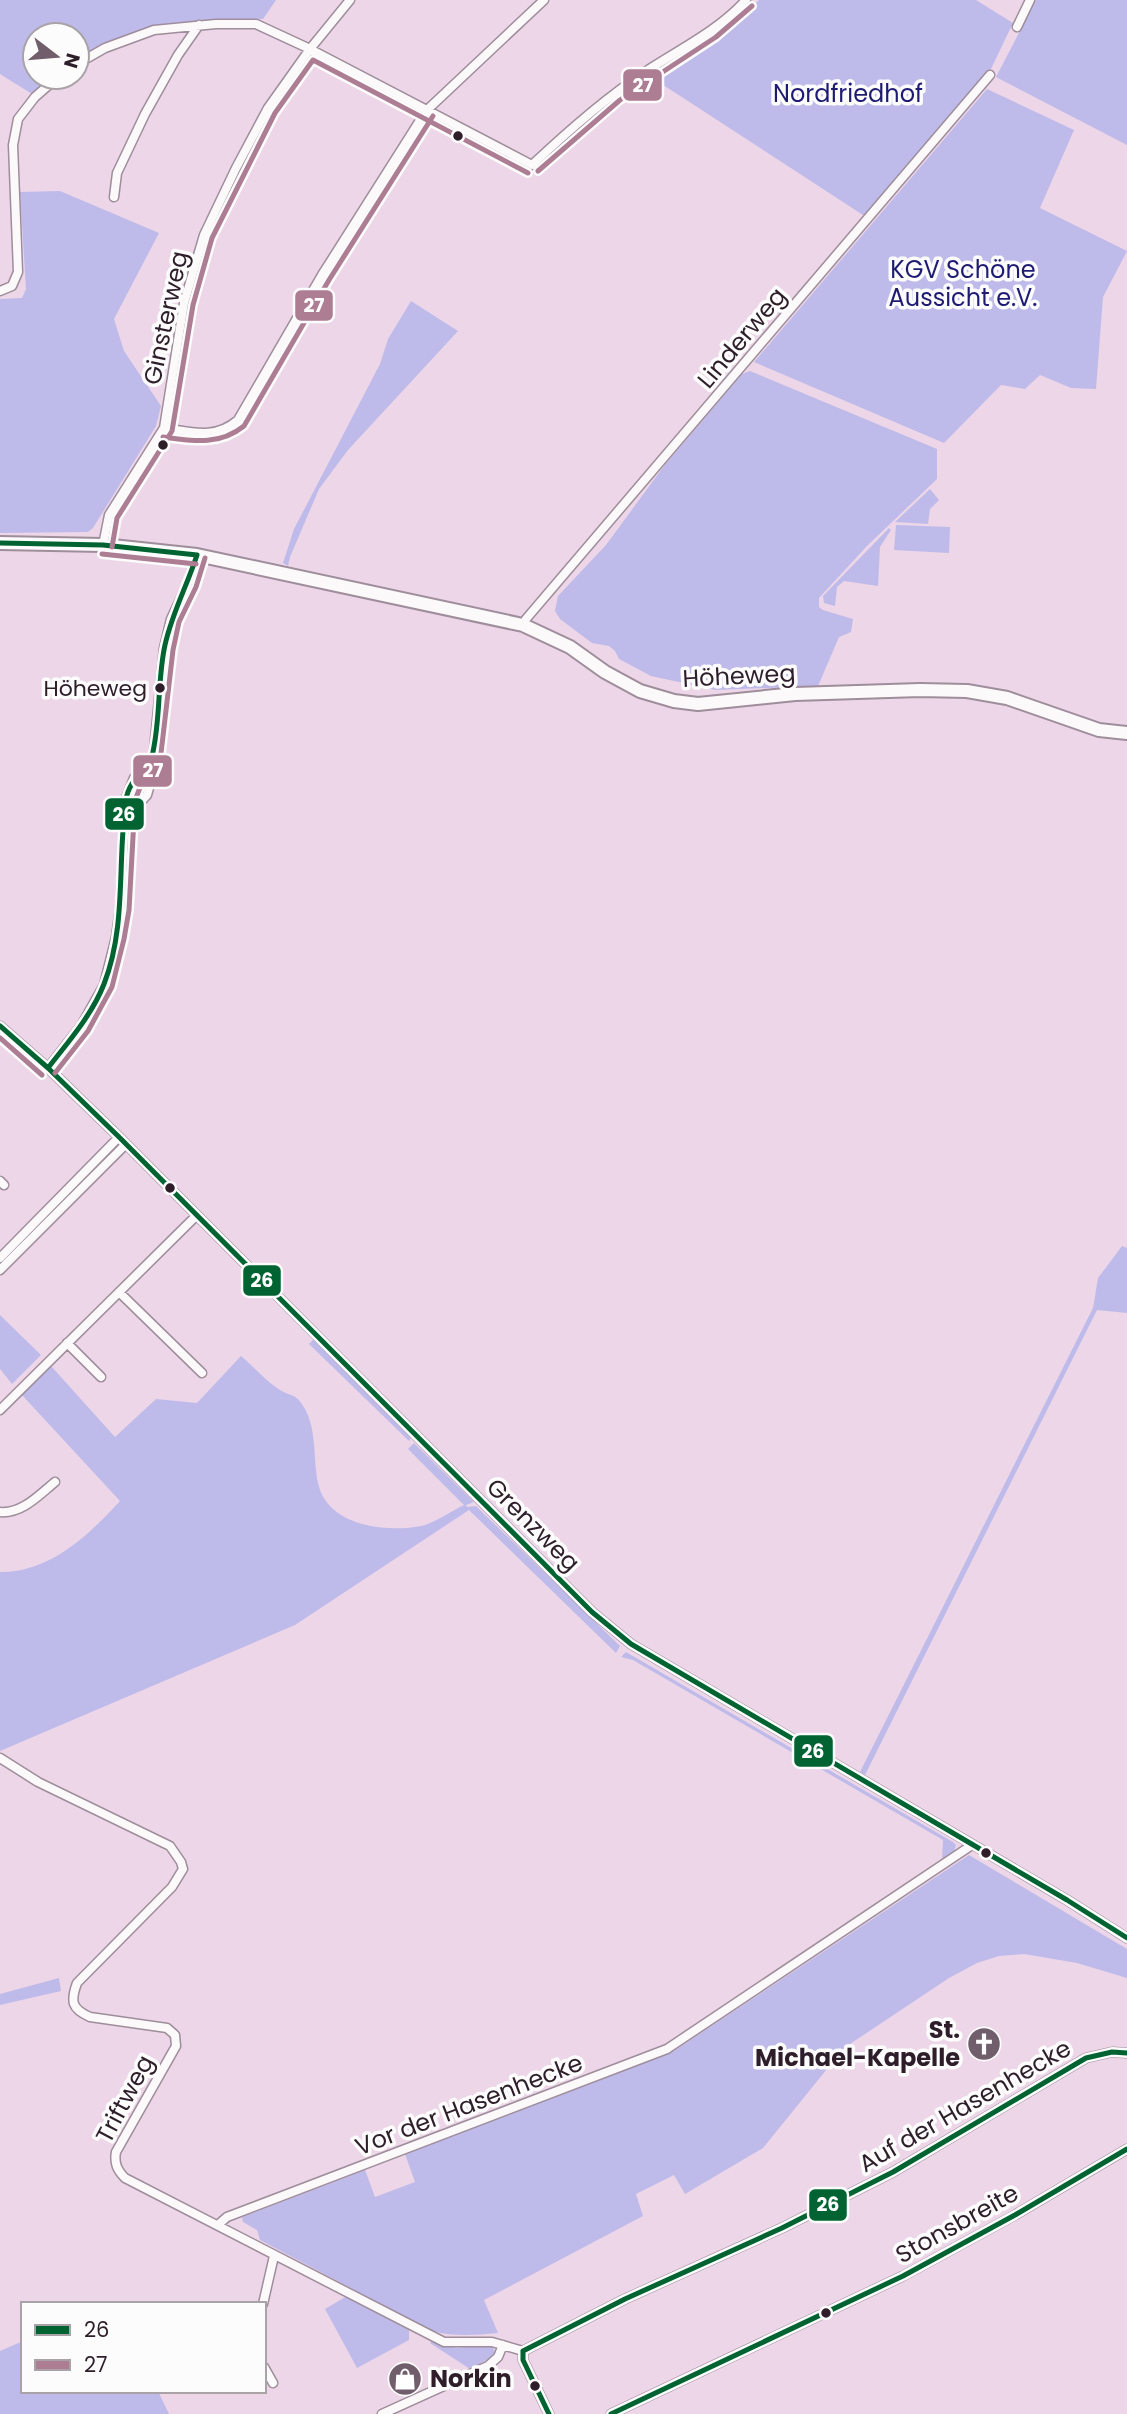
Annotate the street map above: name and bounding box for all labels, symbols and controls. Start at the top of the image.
north arrow [21,21,91,91]
text: N [57,50,87,71]
line badge: 27 [622,68,663,102]
text: 27 [632,72,654,99]
park label: Nordfriedhof [773,77,923,110]
unlabelled marker [451,129,465,143]
street label: Ginsterweg [135,248,196,388]
park label: KGV Schöne Aussicht e.V. [889,253,1037,314]
street label: Linderweg [690,280,794,395]
line badge: 27 [294,289,334,322]
text: 27 [303,292,325,319]
unlabelled marker [156,438,170,452]
street label: Höheweg [682,656,796,695]
place label: Höheweg [43,673,147,704]
marker: Höheweg [153,681,167,695]
line badge: 27 [132,754,173,788]
text: 27 [142,757,164,784]
line badge: 26 [104,797,145,831]
text: 26 [113,801,135,828]
unlabelled marker [163,1181,177,1195]
line badge: 26 [242,1264,282,1297]
text: 26 [251,1267,273,1294]
street label: Grenzweg [479,1471,587,1579]
line badge: 26 [793,1734,834,1768]
text: 26 [802,1738,824,1765]
unlabelled marker [979,1846,993,1860]
place label: St. Michael-Kapelle [755,2013,960,2074]
church icon: St. Michael-Kapelle [965,2025,1003,2063]
street label: Auf der Hasenhecke [853,2031,1077,2180]
street label: Vor der Hasenhecke [350,2046,587,2163]
street label: Triftweg [88,2049,161,2149]
street label: Stonsbreite [889,2176,1024,2271]
line badge: 26 [808,2188,848,2222]
text: 26 [817,2191,839,2218]
legend [21,2302,266,2393]
unlabelled marker [819,2306,833,2320]
text: 26 [84,2315,109,2344]
text: 27 [84,2350,108,2379]
shop icon: Norkin [386,2360,424,2398]
place label: Norkin [430,2362,512,2395]
unlabelled marker [528,2379,542,2393]

